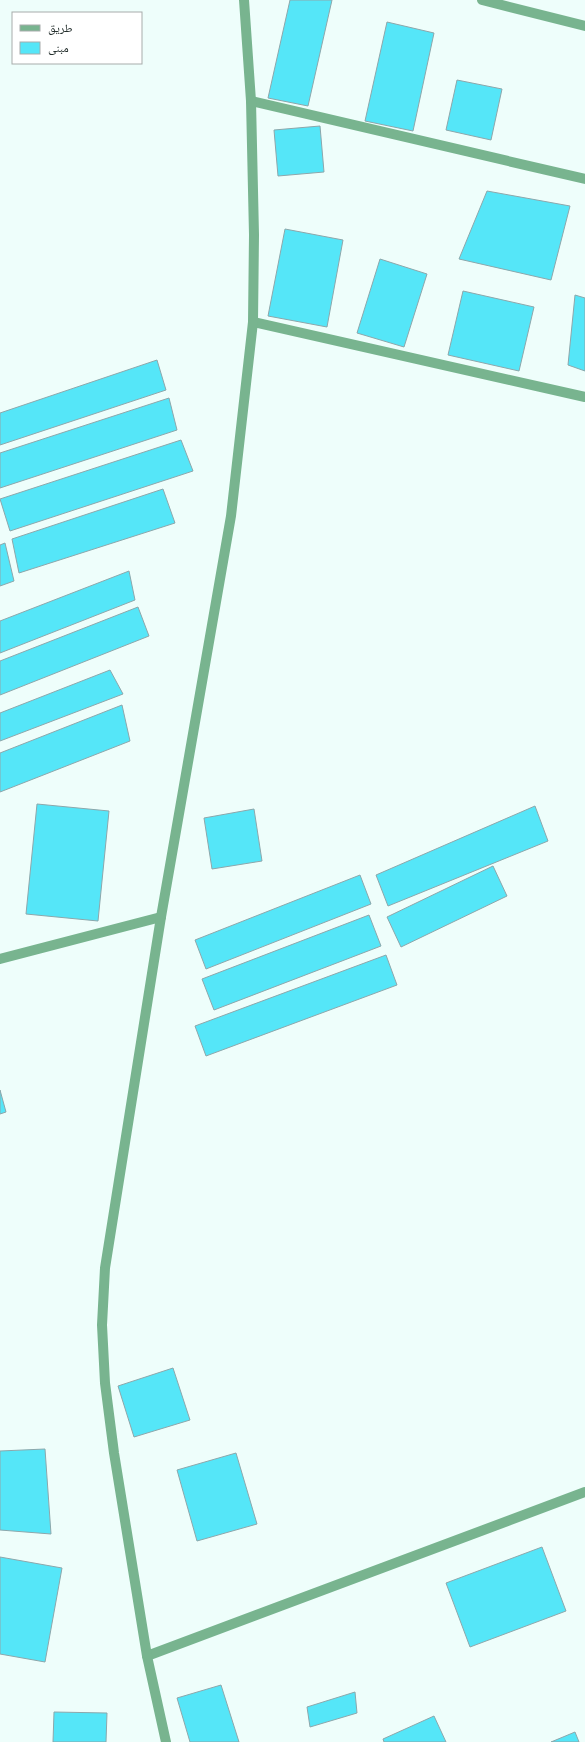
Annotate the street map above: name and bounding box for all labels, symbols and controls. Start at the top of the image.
legend [12,12,142,64]
text: طريق [48,18,73,37]
text: مبنى [48,38,69,57]

